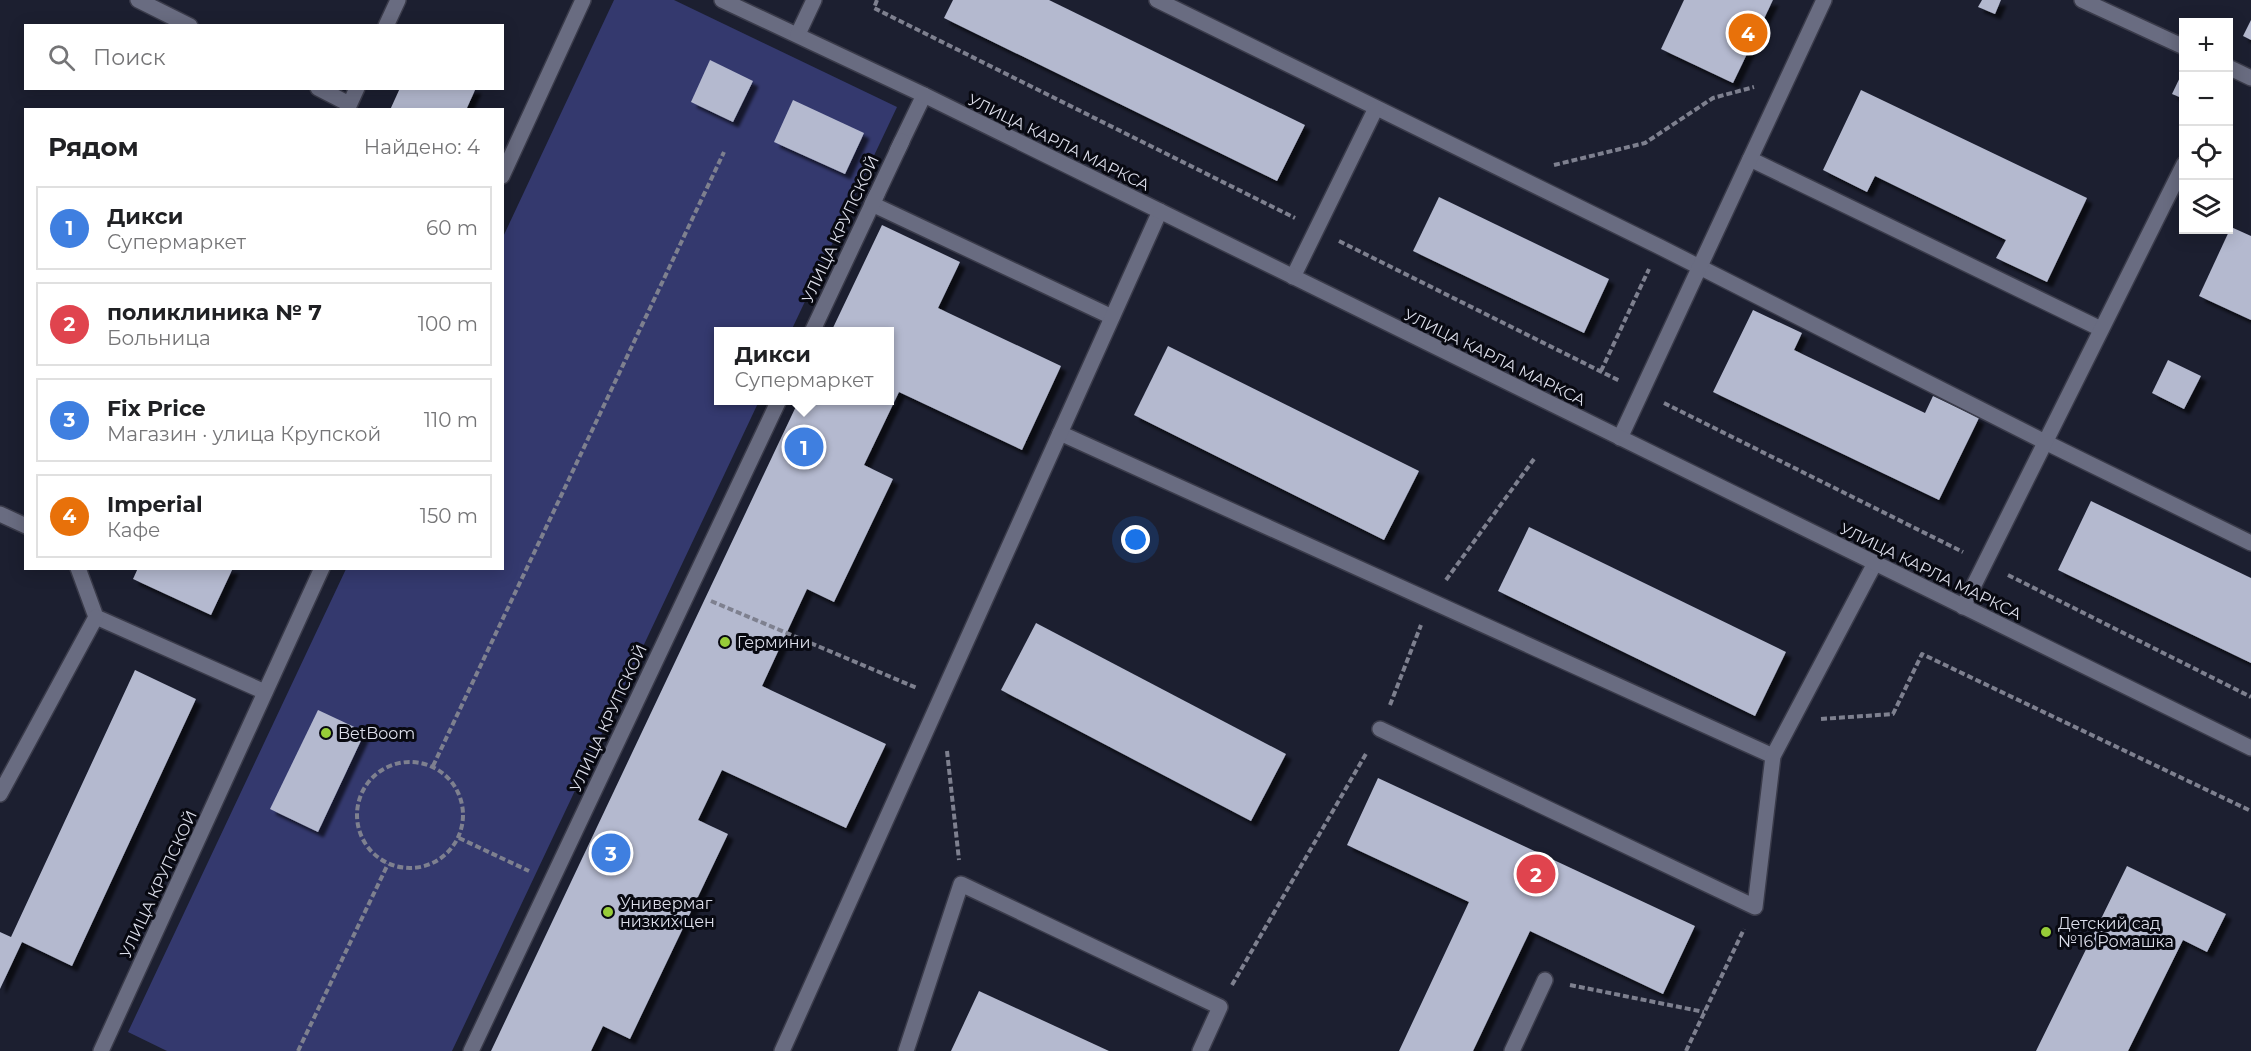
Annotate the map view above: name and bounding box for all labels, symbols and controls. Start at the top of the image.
pin: 4 [1728,10,1768,56]
map controls [2179,18,2233,234]
button: + [2179,18,2233,72]
search box [24,24,504,90]
icon: search [45,41,78,74]
text: Поиск [93,44,165,71]
button: − [2179,72,2233,126]
street label: УЛИЦА КАРЛА МАРКСА [965,90,1153,195]
button: locate [2179,126,2233,180]
text: Рядом [48,131,139,163]
text: Найдено: 4 [364,135,480,159]
street label: УЛИЦА КРУПСКОЙ [798,153,883,306]
button: layers [2179,180,2233,234]
text: Дикси [107,203,183,230]
text: 1 [66,216,73,240]
text: 60 m [426,216,478,240]
text: Супермаркет [107,230,246,254]
text: поликлиника № 7 [107,299,322,326]
street label: УЛИЦА КАРЛА МАРКСА [1401,305,1589,410]
text: 2 [64,312,75,336]
text: 100 m [418,312,478,336]
text: Больница [107,326,211,350]
popup [714,327,894,405]
text: Дикси [735,341,811,368]
text: Супермаркет [735,368,873,392]
text: Fix Price [107,395,206,422]
text: 3 [64,408,75,432]
text: 110 m [424,408,478,432]
text: Магазин · улица Крупской [107,422,381,446]
pin: 1 [784,424,824,470]
text: Imperial [107,491,203,518]
text: 4 [63,504,76,528]
text: 150 m [420,504,478,528]
text: Кафе [107,518,160,542]
street label: УЛИЦА КАРЛА МАРКСА [1837,519,2025,624]
your location [1121,525,1150,554]
place label: Гермини [737,633,811,652]
marker: Гермини [718,635,732,649]
street label: УЛИЦА КРУПСКОЙ [566,642,651,795]
place label: BetBoom [338,724,415,743]
marker: BetBoom [319,726,333,740]
street label: УЛИЦА КРУПСКОЙ [116,808,201,961]
pin: 3 [592,830,630,876]
pin: 2 [1516,852,1556,896]
place label: Универмаг низких цен [620,894,715,931]
marker: Универмаг низких цен [601,905,615,919]
place label: Детский сад №16 Ромашка [2058,914,2174,951]
marker: Детский сад №16 Ромашка [2039,925,2053,939]

